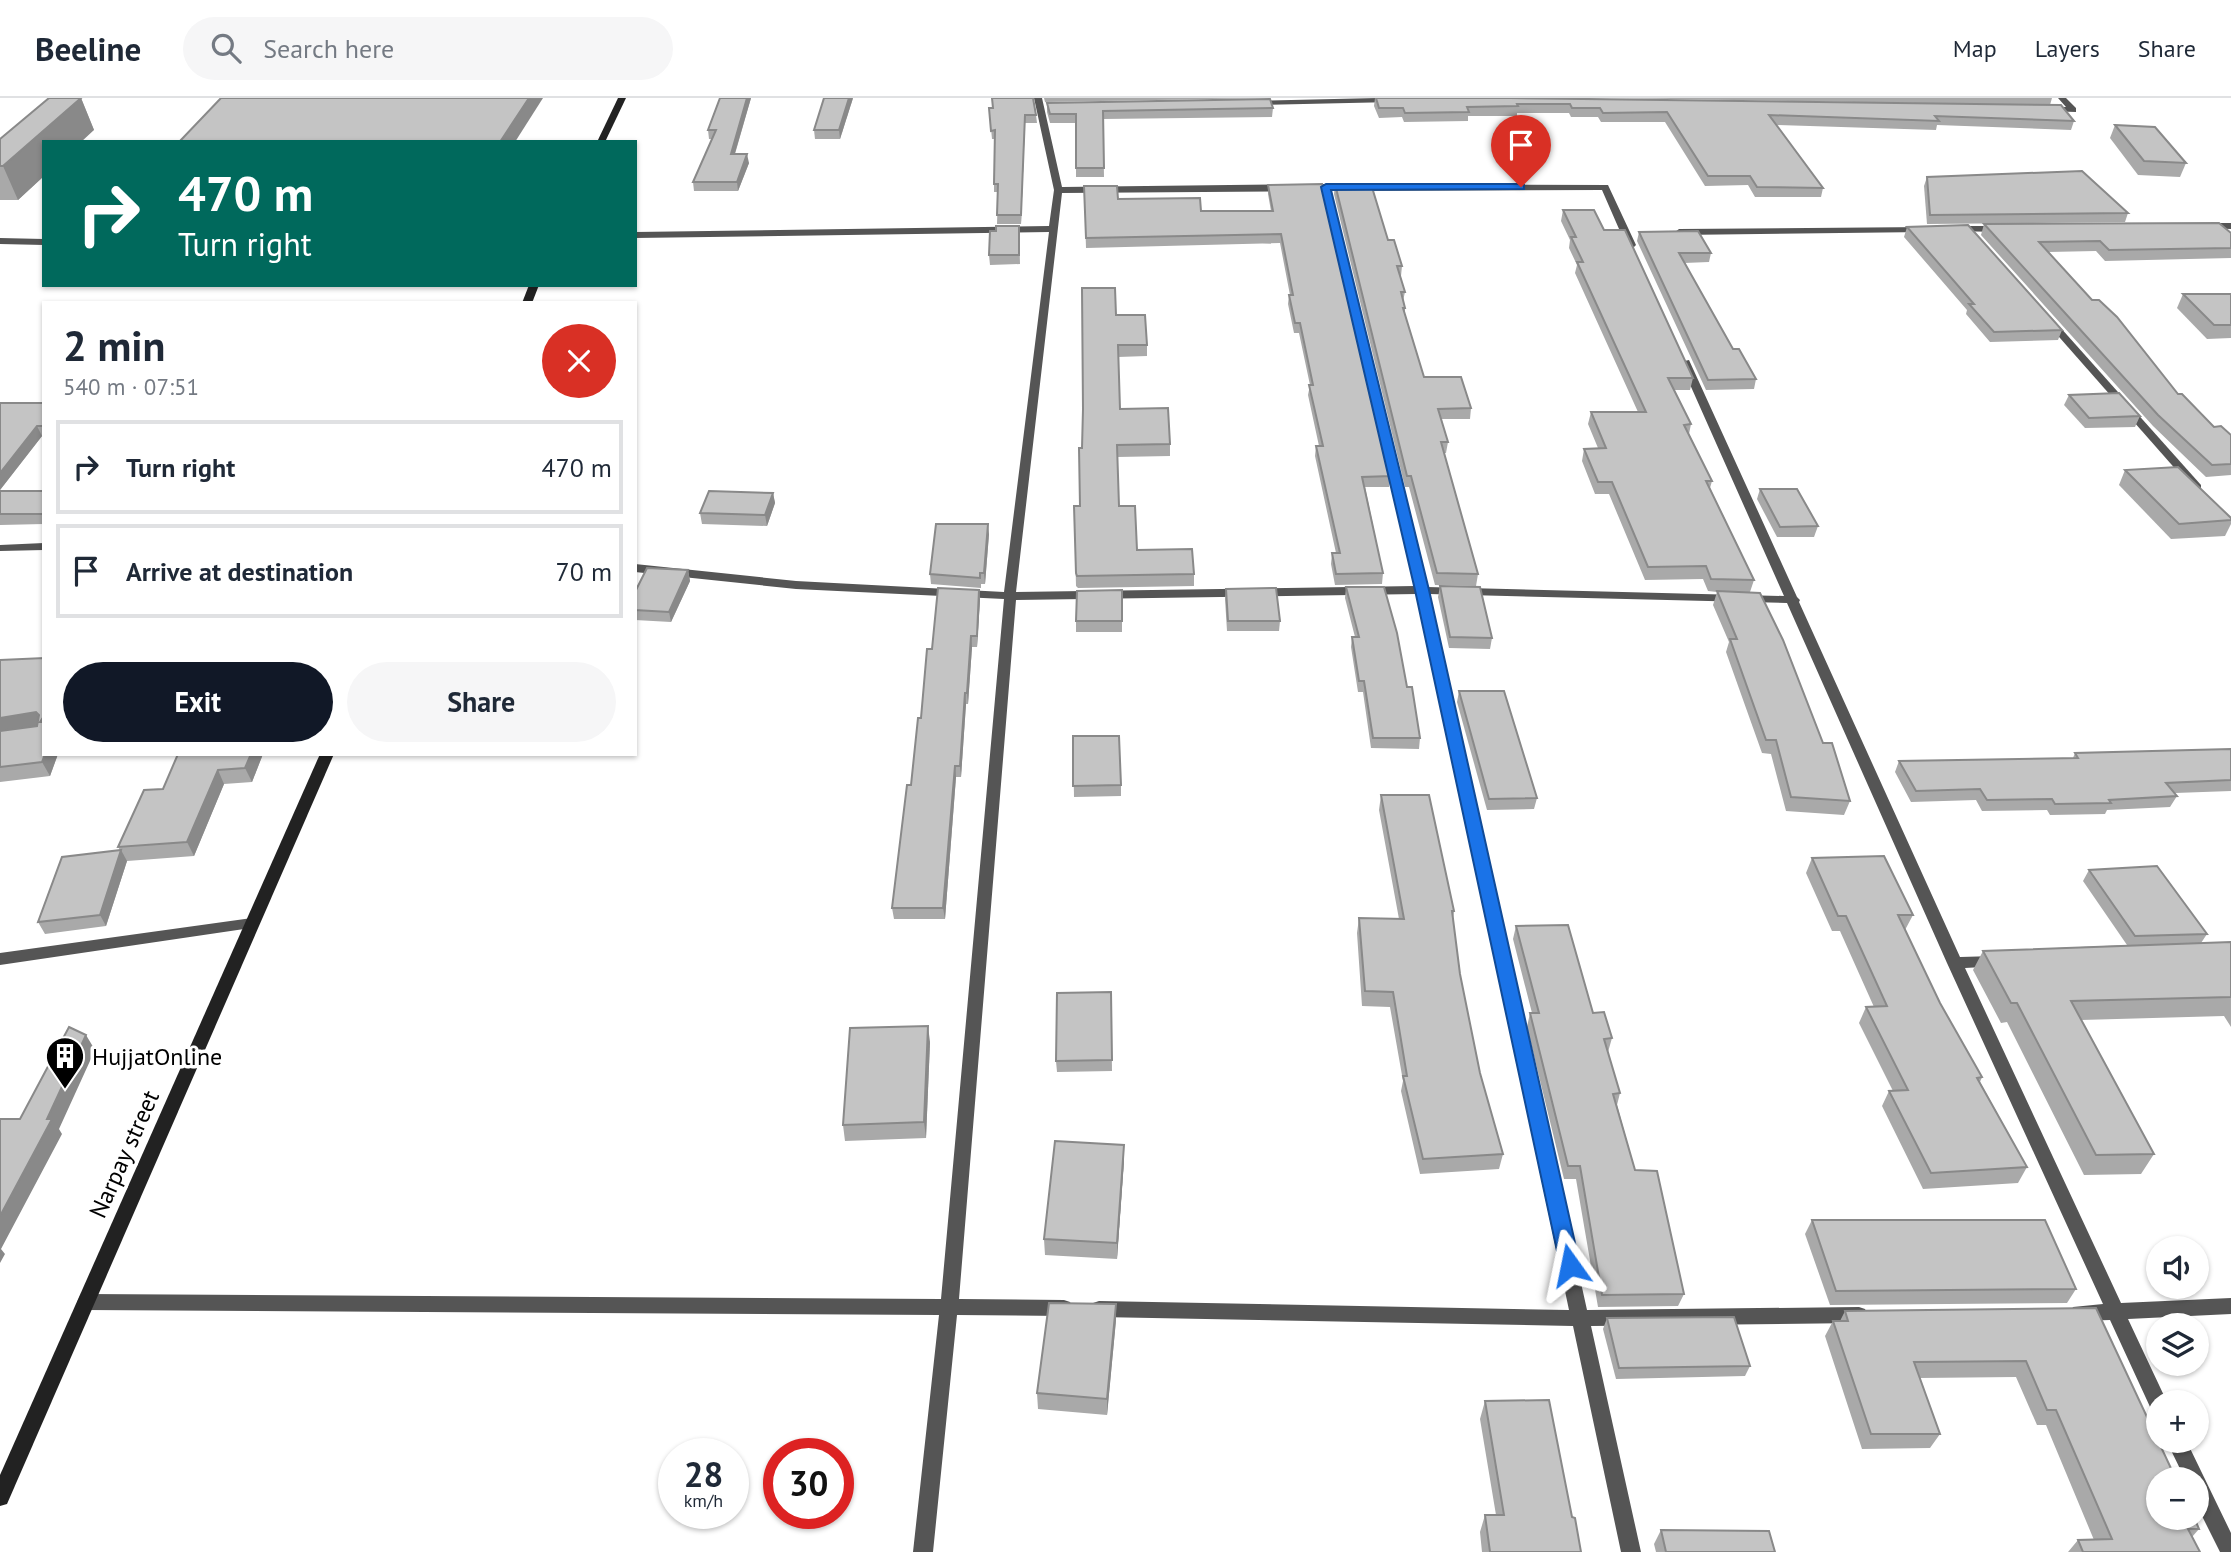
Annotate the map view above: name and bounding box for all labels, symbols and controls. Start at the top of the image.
search box [183,17,673,80]
text: Beeline [35,27,141,70]
icon: search [207,29,245,67]
text: Search here [263,32,394,65]
text: Map [1953,33,1997,64]
text: Layers [2035,33,2100,64]
text: Share [2138,33,2196,64]
pin [1491,115,1551,187]
icon: arrive [1502,126,1540,164]
text: 470 m [178,161,313,225]
icon: right [63,168,154,259]
text: Turn right [178,223,312,265]
text: 2 min [63,318,165,373]
button: close [542,324,616,398]
text: 540 m · 07:51 [63,372,199,401]
icon: right [67,448,105,486]
text: Turn right [126,451,235,484]
text: 470 m [541,451,612,484]
icon: arrive [67,552,105,590]
text: Arrive at destination [126,555,353,588]
text: 70 m [556,555,612,588]
button: Exit [63,662,333,742]
button: Share [347,662,616,742]
building icon: HujjatOnline [44,1035,86,1090]
place label: HujjatOnline [92,1041,222,1072]
street label: Narpay street [82,1085,166,1223]
position arrow [1533,1228,1607,1302]
map controls [2146,1236,2209,1530]
button: sound [2146,1236,2209,1299]
button: layers [2146,1313,2209,1376]
button: + [2146,1390,2209,1453]
speed limit sign: 30 [763,1438,854,1529]
text: 28 [684,1451,723,1497]
button: − [2146,1467,2209,1530]
text: km/h [684,1489,723,1512]

